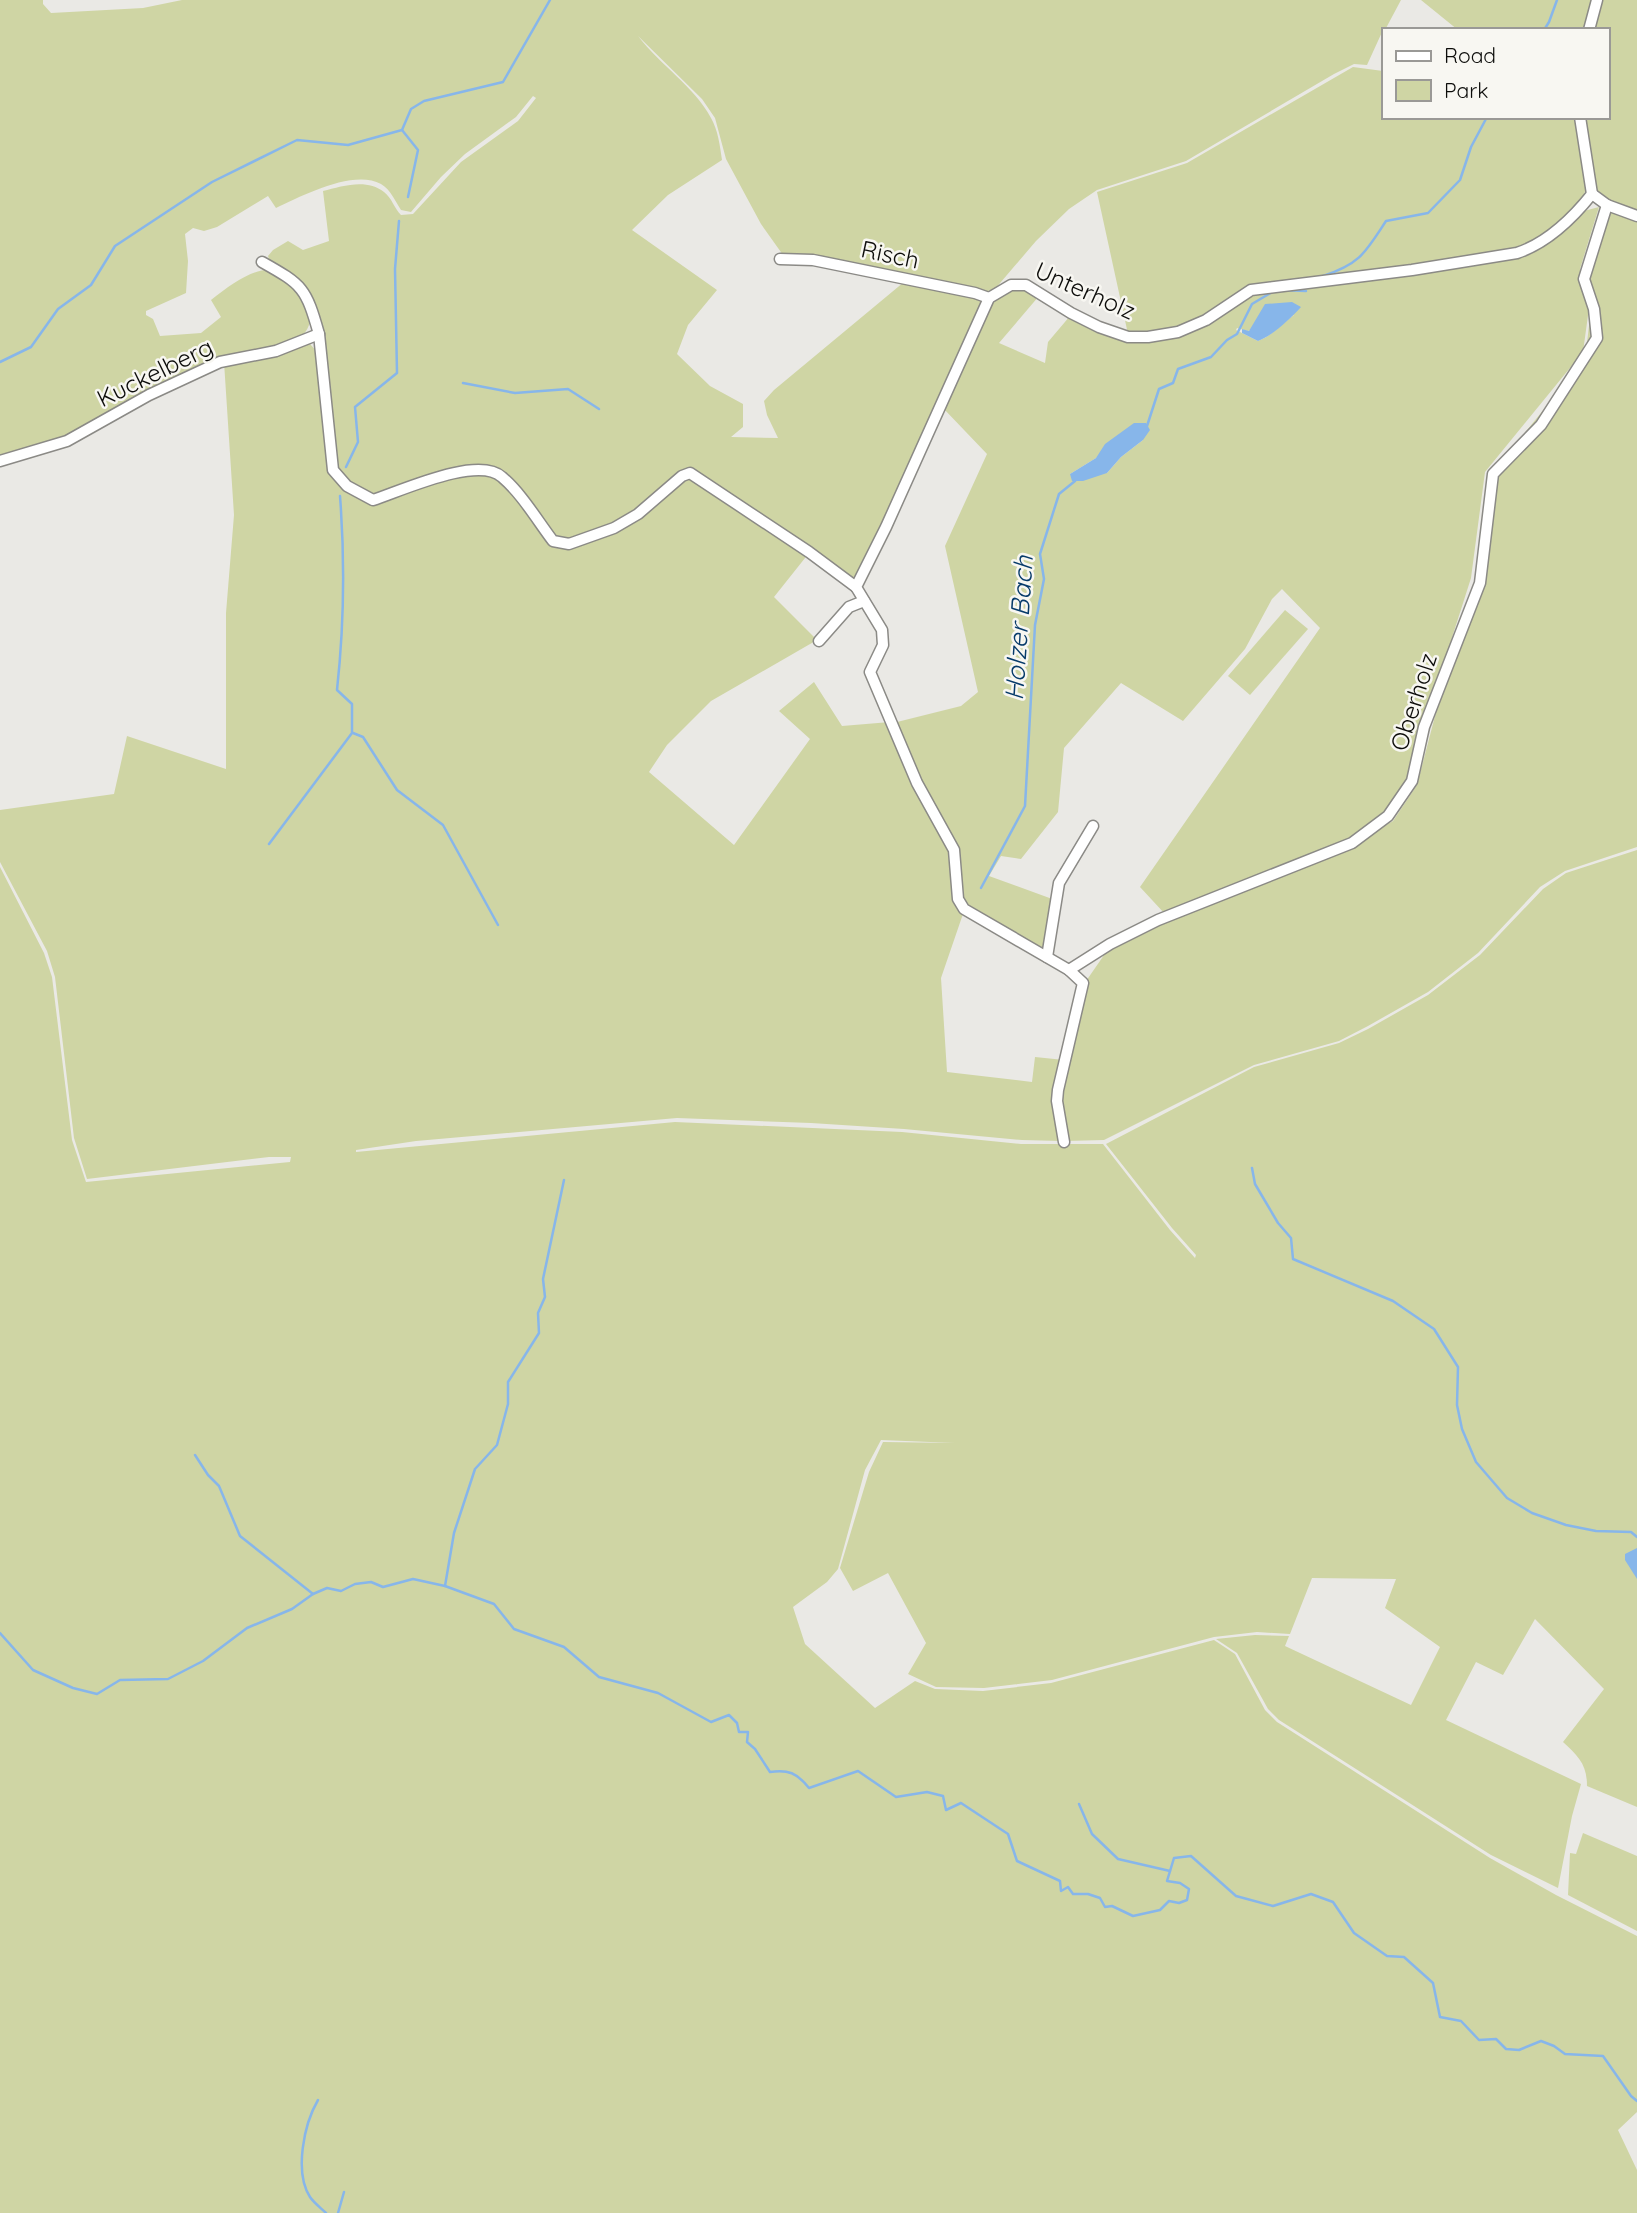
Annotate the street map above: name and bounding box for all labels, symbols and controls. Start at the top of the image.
legend [1382,28,1609,119]
text: Road [1444,42,1496,68]
text: Park [1444,77,1488,103]
street label: Risch [858,233,922,275]
street label: Unterholz [1030,255,1140,326]
street label: Kuckelberg [92,331,217,413]
water label: Holzer Bach [997,553,1040,702]
street label: Oberholz [1383,649,1443,754]

